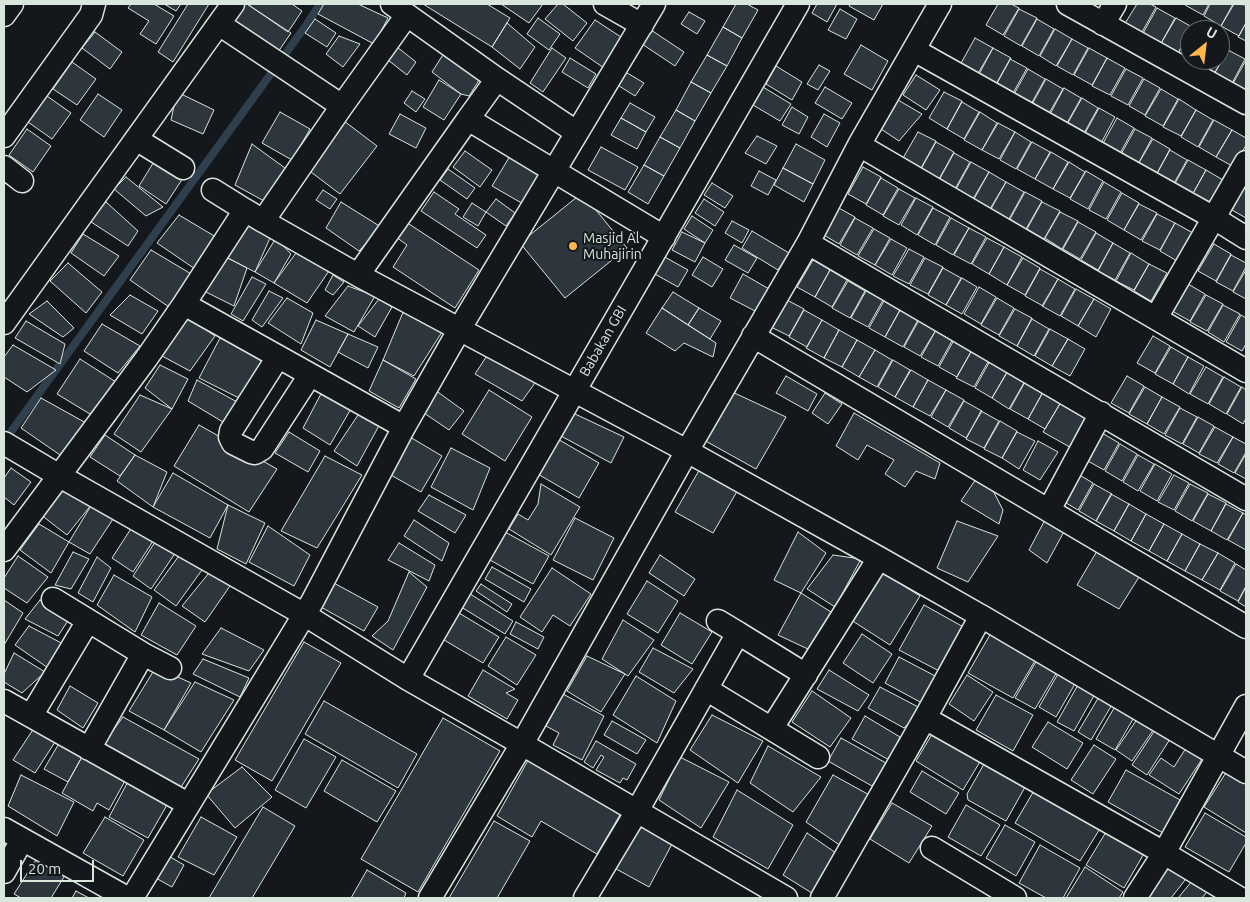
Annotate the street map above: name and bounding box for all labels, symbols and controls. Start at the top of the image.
north arrow [1180,20,1230,70]
text: U [1204,23,1220,42]
place label: Masjid Al Muhajirin [583,230,642,262]
marker: Masjid Al Muhajirin [567,240,579,252]
street label: Babakan GBI [576,303,630,379]
scale bar [22,850,96,882]
text: 20 m [28,860,61,877]

